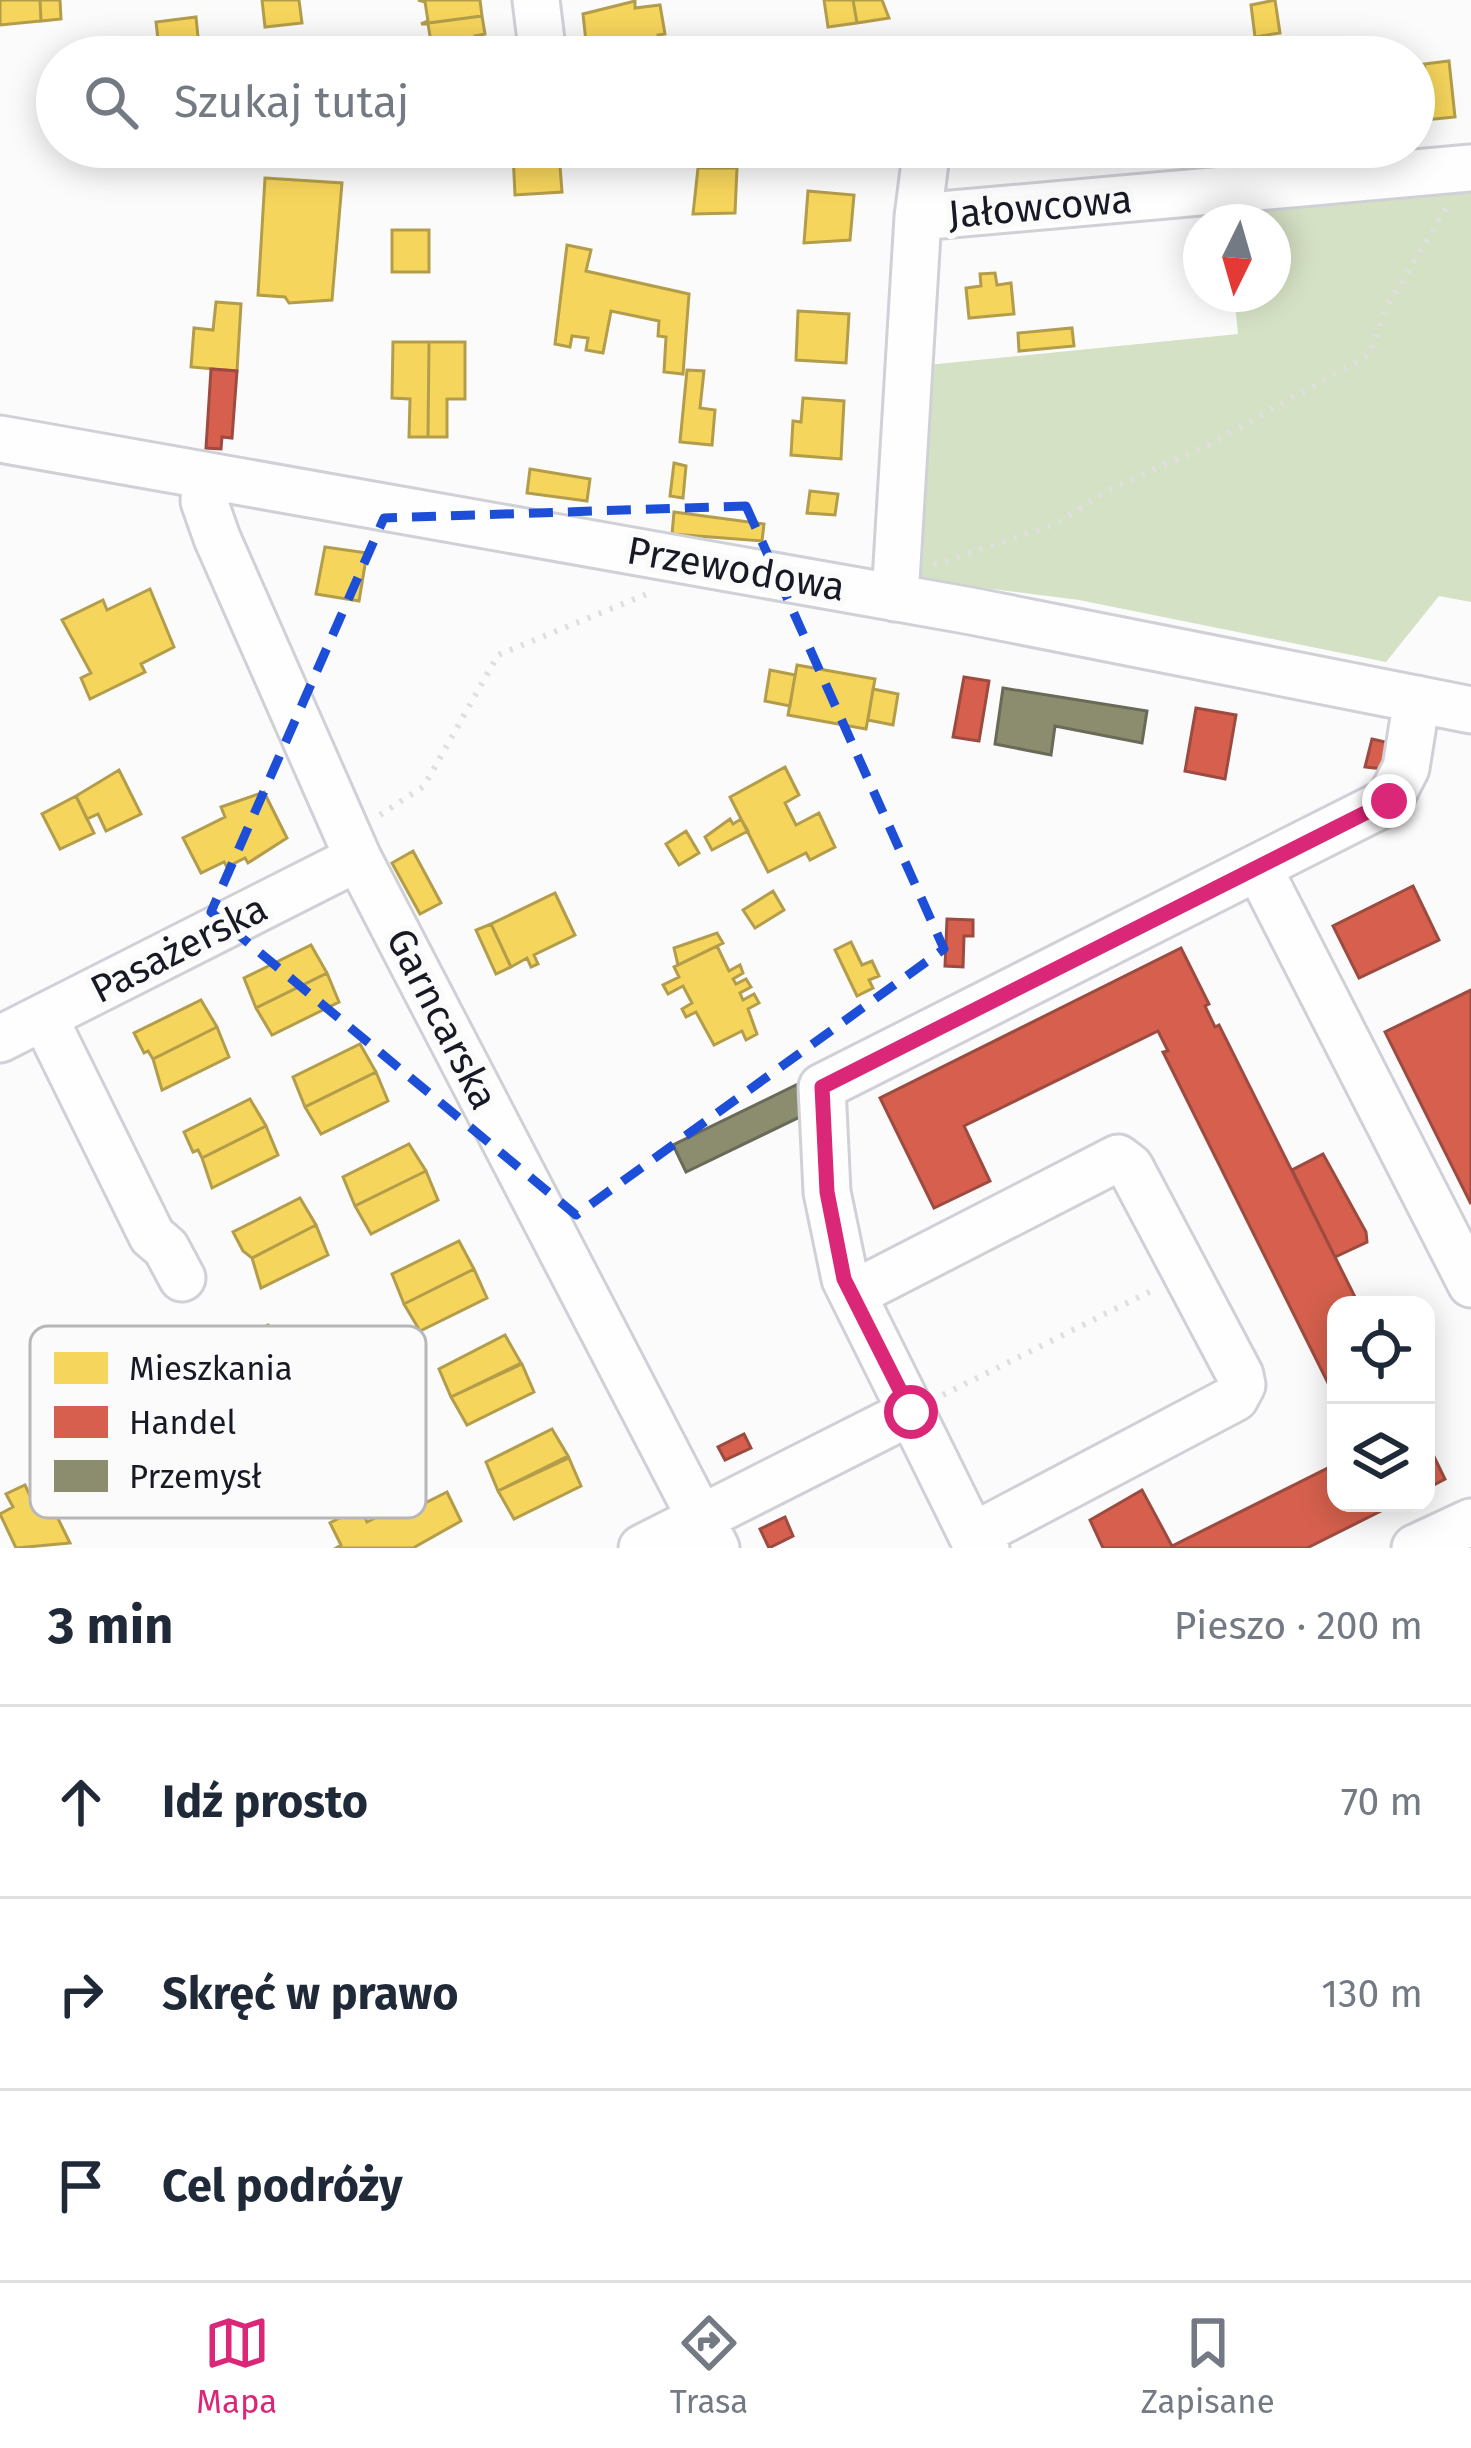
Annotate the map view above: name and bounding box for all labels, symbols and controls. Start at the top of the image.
search box [36,36,1435,168]
icon: search [78,69,144,135]
text: Szukaj tutaj [174,75,409,129]
street label: Jałowcowa [946,176,1134,238]
north arrow [1183,204,1291,312]
street label: Przewodowa [624,527,848,611]
route end [1362,774,1416,828]
street label: Pasażerska [83,885,275,1013]
street label: Garncarska [377,921,507,1117]
map controls [1327,1296,1435,1512]
button: locate [1327,1296,1435,1404]
legend [30,1326,426,1518]
text: Mieszkania [129,1349,293,1389]
route start [884,1385,938,1439]
text: Handel [129,1403,236,1443]
button: layers [1327,1404,1435,1512]
text: Przemysł [129,1457,262,1497]
text: 3 min [48,1595,174,1657]
text: Pieszo · 200 m [1174,1603,1423,1649]
icon: ahead [48,1769,114,1835]
text: Idź prosto [162,1775,368,1829]
text: 70 m [1341,1779,1423,1825]
icon: right [48,1961,114,2027]
text: Skręć w prawo [162,1967,458,2021]
text: 130 m [1321,1971,1423,2017]
icon: arrive [48,2153,114,2219]
text: Cel podróży [162,2159,403,2213]
tab: Mapa [196,2310,277,2422]
tab: Trasa [670,2310,748,2422]
tab: Zapisane [1141,2310,1275,2422]

